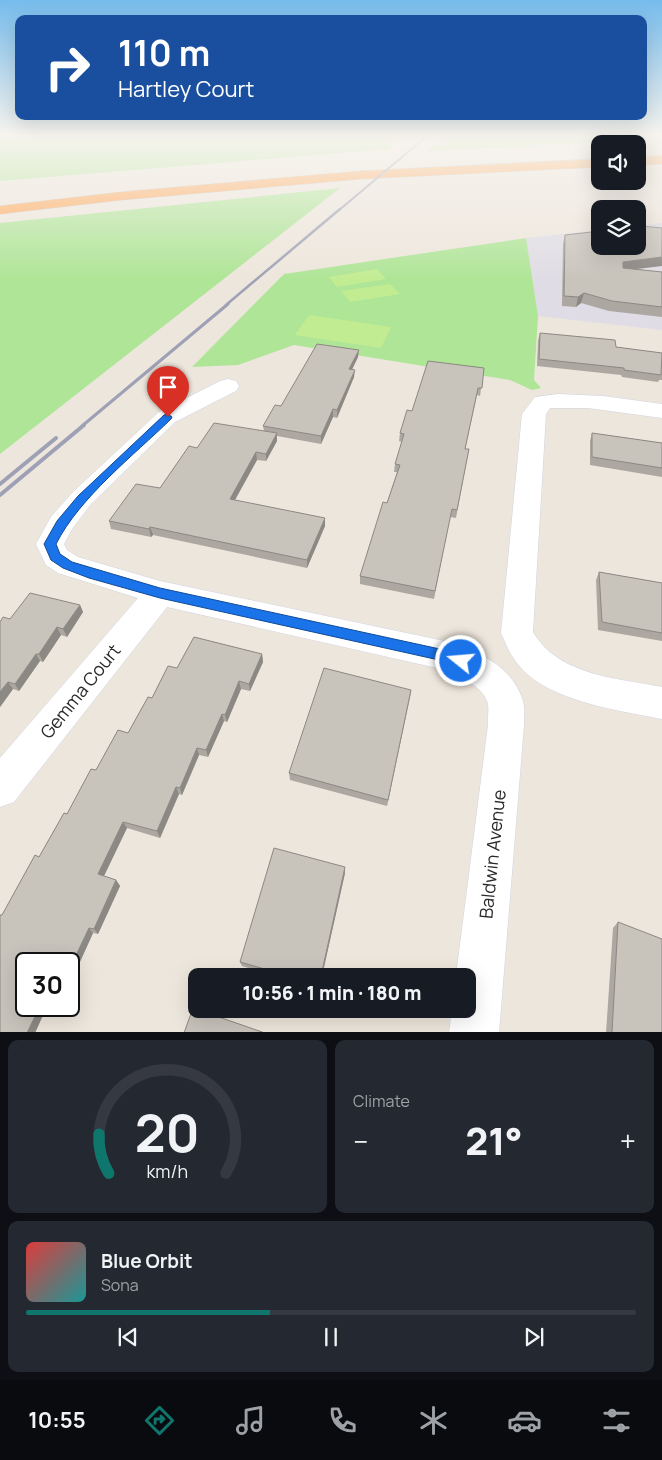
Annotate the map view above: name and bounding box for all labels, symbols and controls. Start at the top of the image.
text: 110 m [118,29,210,77]
icon: right [35,35,100,100]
text: Hartley Court [118,74,254,104]
map controls [591,135,646,255]
button: sound [591,135,646,190]
button: layers [591,200,646,255]
pin [147,366,189,417]
icon: arrive [154,373,182,401]
position arrow [434,634,486,686]
street label: Gemma Court [34,639,126,743]
street label: Baldwin Avenue [473,788,511,920]
speed limit sign: 30 [15,952,80,1017]
text: 10:56 · 1 min · 180 m [242,980,422,1006]
text: Climate [353,1090,410,1112]
text: 20 [135,1097,200,1168]
text: 21° [465,1114,523,1166]
text: − [353,1122,368,1160]
text: + [620,1122,636,1160]
text: km/h [147,1159,188,1183]
text: Blue Orbit [101,1248,193,1274]
text: Sona [101,1274,139,1296]
icon: previous [114,1323,142,1351]
icon: pause [317,1323,345,1351]
icon: next [520,1323,548,1351]
icon: directions [142,1403,177,1438]
icon: music [233,1403,268,1438]
icon: phone [325,1403,360,1438]
icon: climate [416,1403,451,1438]
icon: car [507,1403,542,1438]
icon: filters [599,1403,634,1438]
text: 10:55 [28,1405,86,1435]

